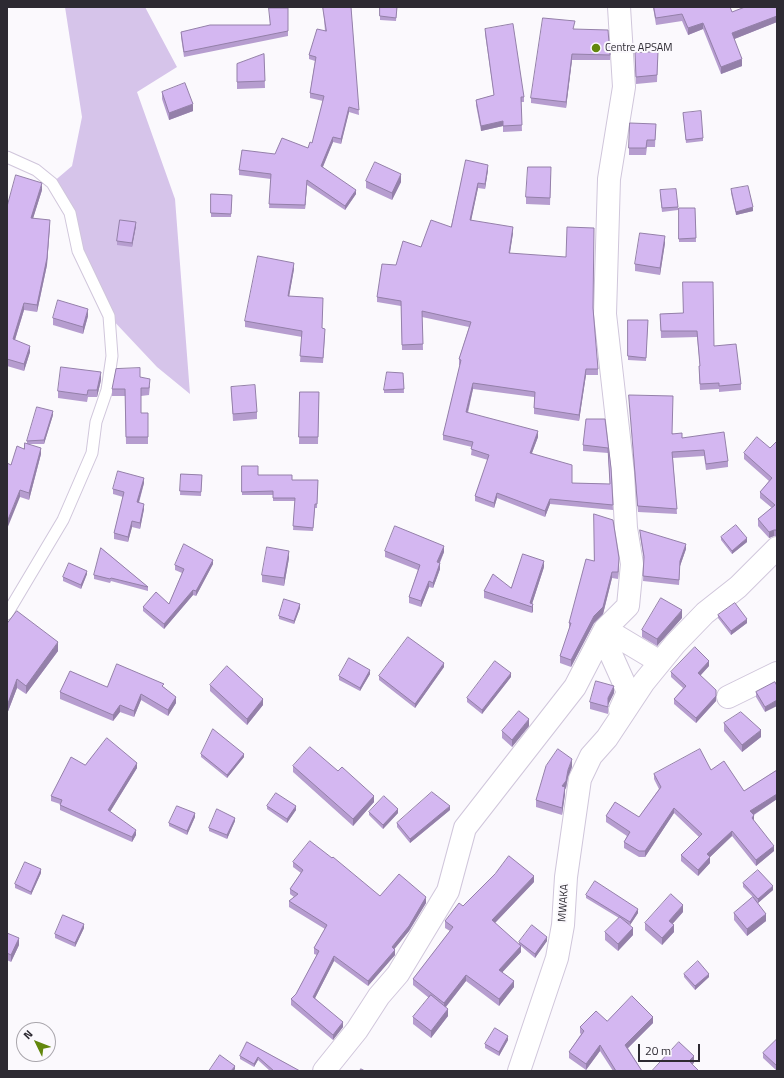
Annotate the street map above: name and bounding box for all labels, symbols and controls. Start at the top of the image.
place label: Centre APSAM [605,41,673,55]
marker: Centre APSAM [590,42,602,54]
street label: MWAKA [556,884,572,922]
north arrow [16,1022,56,1062]
text: N [20,1026,36,1043]
scale bar [640,1036,702,1062]
text: 20 m [645,1041,671,1060]

